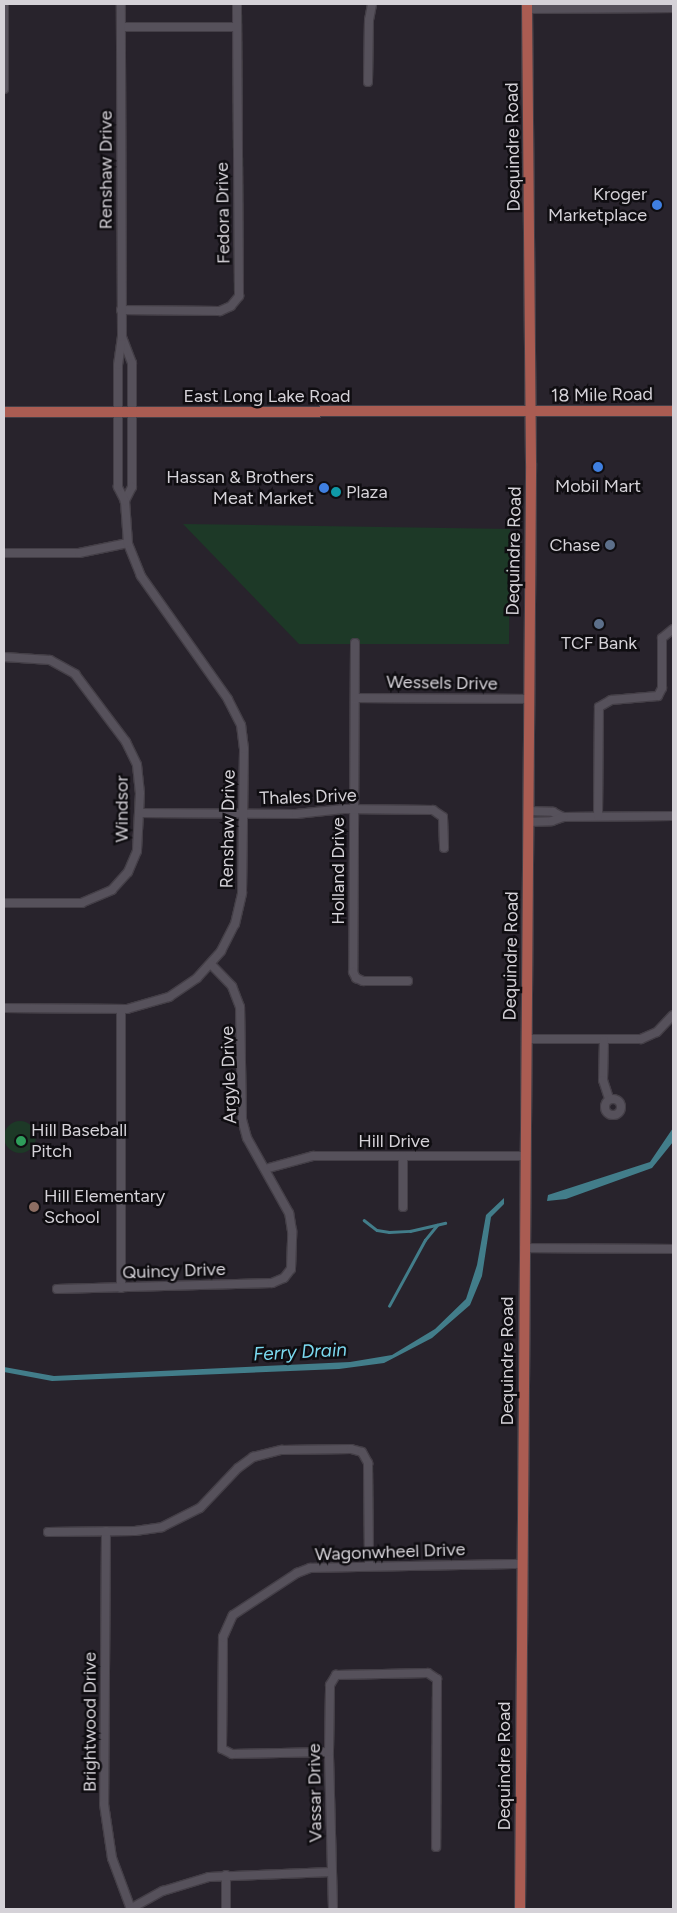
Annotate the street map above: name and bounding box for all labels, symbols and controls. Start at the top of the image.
street label: Dequindre Road [501,82,525,212]
street label: Renshaw Drive [95,111,117,229]
street label: Fedora Drive [211,162,235,264]
place label: Kroger Marketplace [548,184,647,226]
marker: Kroger Marketplace [651,199,663,211]
street label: 18 Mile Road [551,383,653,407]
street label: East Long Lake Road [183,385,351,407]
marker: Mobil Mart [592,461,604,473]
place label: Hassan & Brothers Meat Market [166,467,314,509]
place label: Mobil Mart [555,475,641,497]
place label: Plaza [346,481,388,503]
marker: Hassan & Brothers Meat Market [318,482,330,494]
marker: Plaza [330,486,342,498]
street label: Dequindre Road [502,486,526,616]
place label: Chase [550,534,600,556]
marker: Chase [604,539,616,551]
marker: TCF Bank [593,618,605,630]
place label: TCF Bank [561,632,637,654]
street label: Wessels Drive [386,671,498,695]
street label: Renshaw Drive [216,769,240,889]
street label: Windsor [111,776,133,842]
street label: Thales Drive [259,785,357,809]
street label: Holland Drive [327,817,349,925]
street label: Dequindre Road [499,891,523,1021]
street label: Argyle Drive [216,1026,242,1124]
place label: Hill Baseball Pitch [31,1120,127,1162]
street label: Hill Drive [358,1130,430,1152]
marker: Hill Baseball Pitch [15,1135,27,1147]
place label: Hill Elementary School [44,1186,165,1228]
marker: Hill Elementary School [28,1201,40,1213]
street label: Quincy Drive [122,1258,226,1284]
street label: Dequindre Road [496,1296,518,1426]
water label: Ferry Drain [253,1338,347,1366]
street label: Wagonwheel Drive [314,1539,466,1565]
street label: Brightwood Drive [79,1652,101,1792]
street label: Dequindre Road [493,1701,515,1831]
street label: Vassar Drive [303,1743,327,1843]

